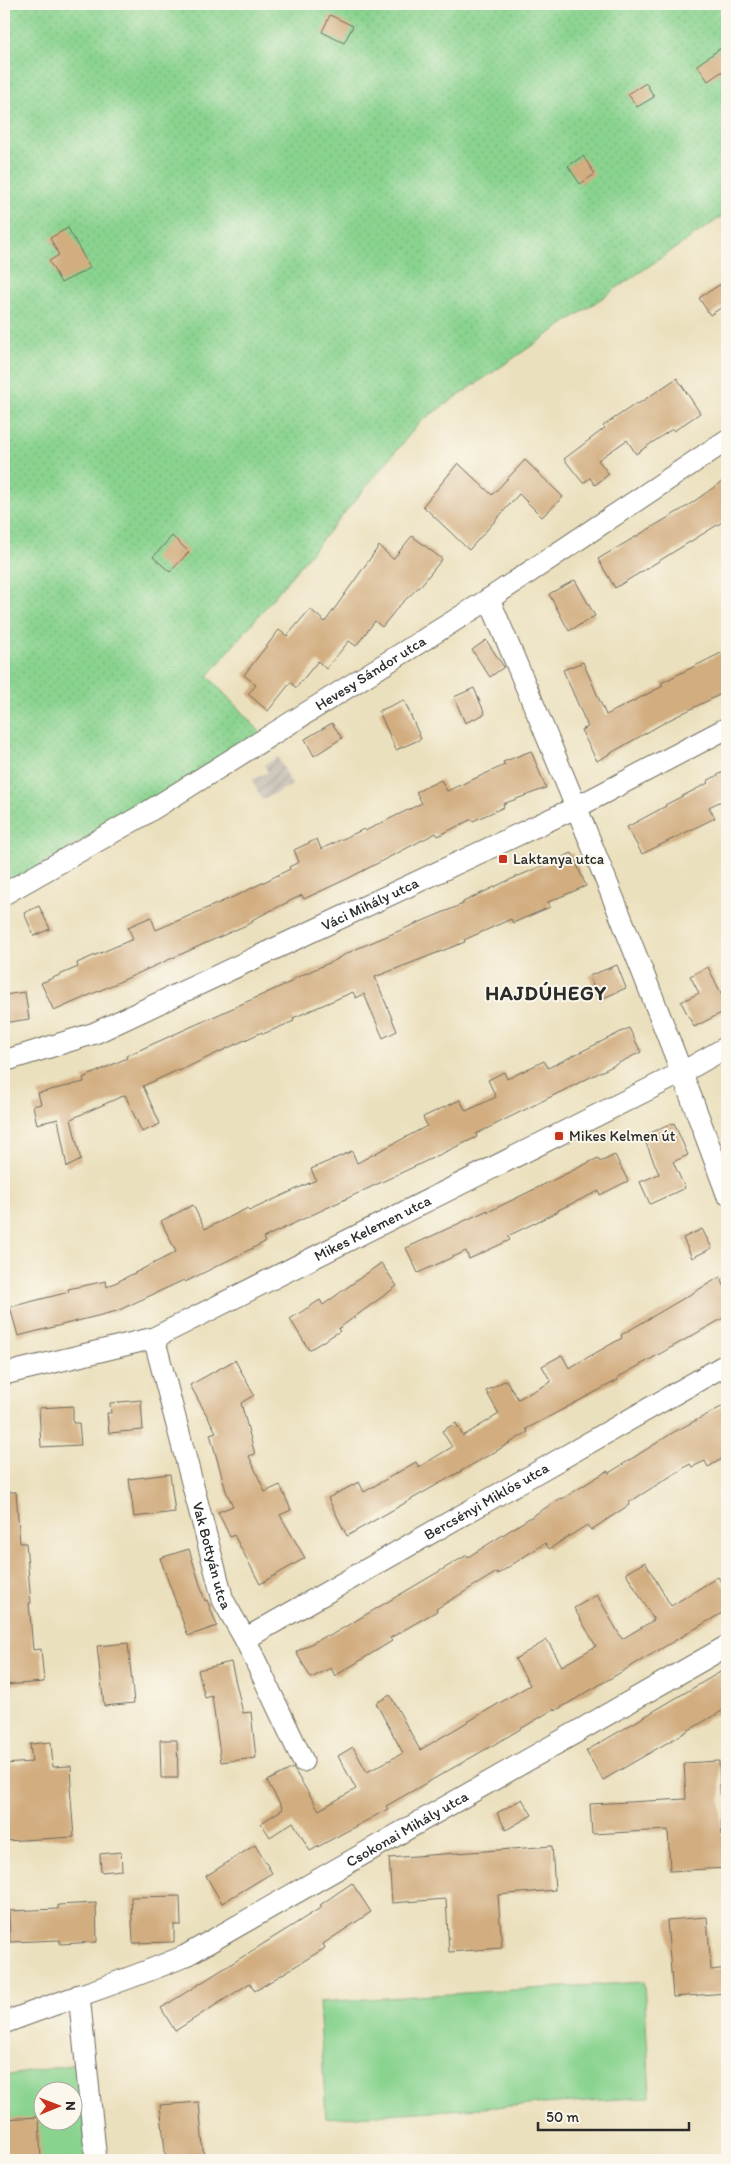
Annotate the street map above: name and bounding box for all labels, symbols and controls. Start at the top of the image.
street label: Hevesy Sándor utca [312,632,429,714]
place label: Laktanya utca [513,850,605,868]
marker: Laktanya utca [497,853,509,865]
street label: Váci Mihály utca [319,873,422,935]
district label: HAJDÚHEGY [485,981,607,1005]
place label: Mikes Kelmen út [569,1127,676,1145]
marker: Mikes Kelmen út [553,1130,565,1142]
street label: Mikes Kelemen utca [311,1191,434,1265]
street label: Bercsényi Miklós utca [421,1458,552,1544]
street label: Vak Bottyán utca [189,1500,235,1613]
street label: Csokonai Mihály utca [343,1787,472,1871]
north arrow [32,2082,82,2132]
scale bar [538,2099,690,2131]
text: N [62,2101,79,2111]
text: 50 m [546,2108,579,2126]

